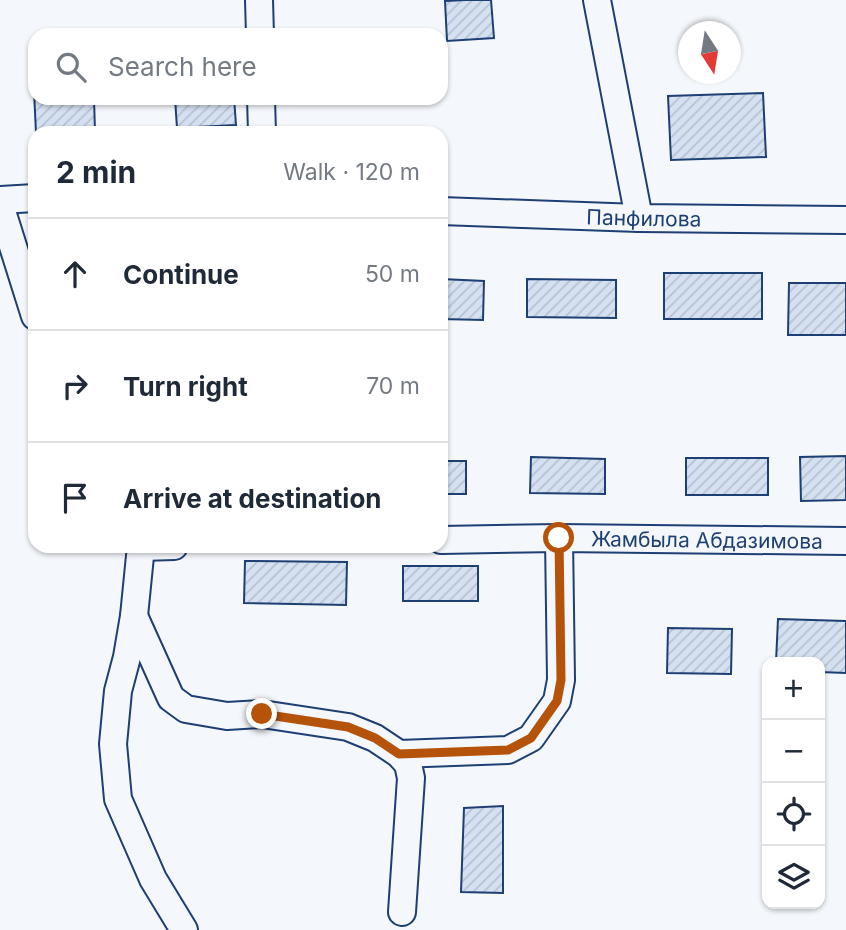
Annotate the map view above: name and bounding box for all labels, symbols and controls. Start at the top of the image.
north arrow [678,21,741,84]
search box [28,28,448,105]
icon: search [52,48,90,86]
text: Search here [108,51,257,82]
text: 2 min [56,154,136,190]
text: Walk · 120 m [283,158,420,186]
street label: Панфилова [586,204,702,231]
icon: ahead [56,255,94,293]
text: Continue [123,259,239,290]
text: 50 m [365,260,420,288]
icon: right [56,367,94,405]
text: Turn right [123,371,248,402]
text: 70 m [366,372,420,400]
icon: arrive [56,479,94,517]
text: Arrive at destination [123,483,382,514]
route start [543,522,574,553]
street label: Жамбыла Абдазимова [591,526,823,553]
map controls [762,657,825,909]
button: + [762,657,825,720]
route end [246,698,277,729]
button: − [762,720,825,783]
button: locate [762,783,825,846]
button: layers [762,846,825,909]

